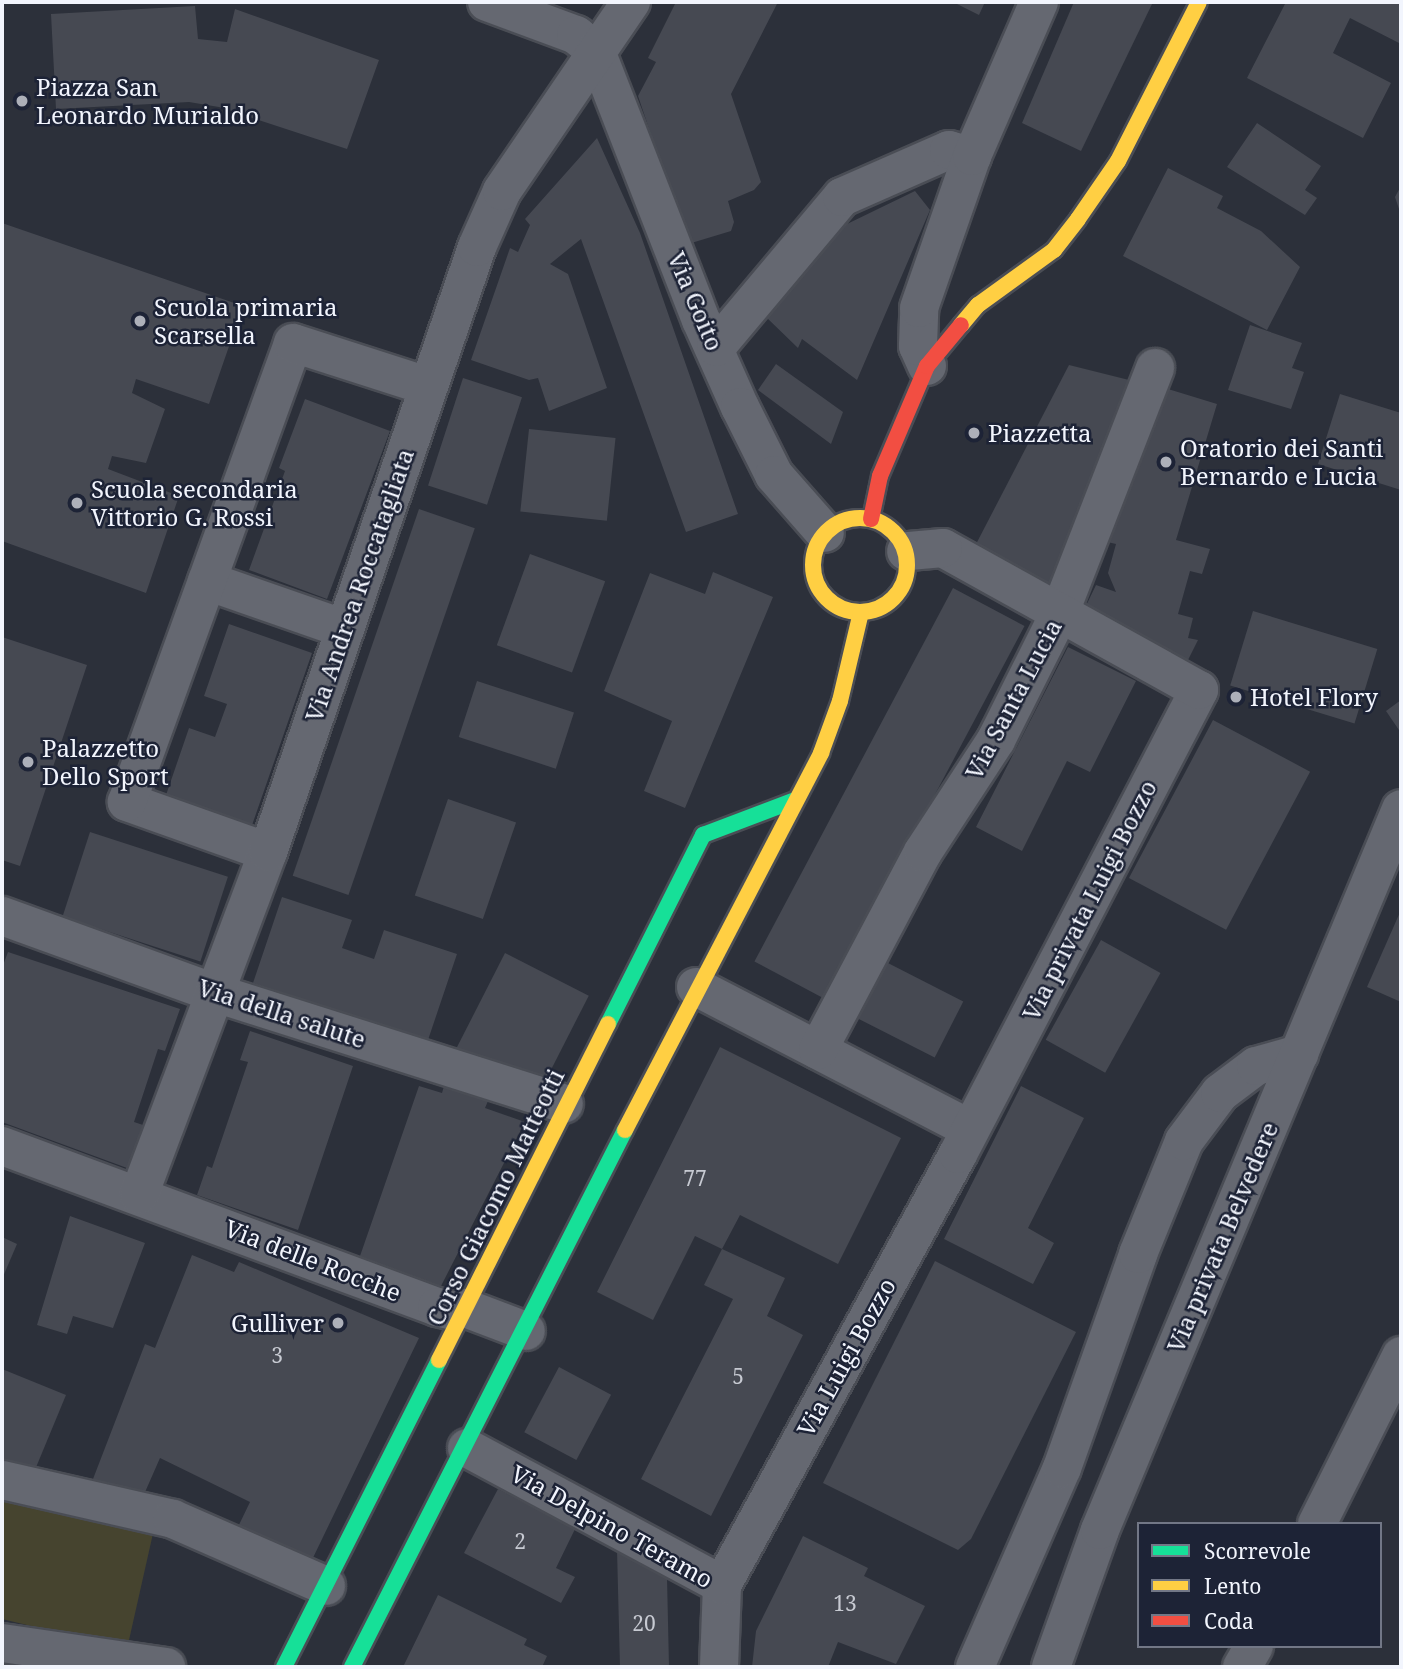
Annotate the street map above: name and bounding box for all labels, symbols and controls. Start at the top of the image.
place label: Piazza San Leonardo Murialdo [36,73,259,129]
marker: Piazza San Leonardo Murialdo [14,93,30,109]
street label: Via Goito [662,247,730,355]
place label: Scuola primaria Scarsella [154,293,338,349]
marker: Scuola primaria Scarsella [132,313,148,329]
place label: Piazzetta [988,419,1091,447]
marker: Piazzetta [966,425,982,441]
place label: Oratorio dei Santi Bernardo e Lucia [1180,434,1383,490]
street label: Via Andrea Roccatagliata [299,445,419,725]
marker: Oratorio dei Santi Bernardo e Lucia [1158,454,1174,470]
place label: Scuola secondaria Vittorio G. Rossi [91,475,298,531]
marker: Scuola secondaria Vittorio G. Rossi [69,495,85,511]
street label: Via Santa Lucia [959,614,1067,784]
place label: Hotel Flory [1250,683,1378,711]
marker: Hotel Flory [1228,689,1244,705]
place label: Palazzetto Dello Sport [42,734,169,790]
marker: Palazzetto Dello Sport [20,754,36,770]
street label: Via privata Luigi Bozzo [1016,775,1162,1025]
street label: Via della salute [195,972,369,1054]
street label: Corso Giacomo Matteotti [420,1064,570,1330]
street label: Via privata Belvedere [1160,1118,1284,1356]
house number: 77 [683,1165,707,1191]
street label: Via delle Rocche [221,1213,405,1307]
street label: Via Luigi Bozzo [791,1273,901,1441]
place label: Gulliver [231,1309,324,1337]
marker: Gulliver [330,1315,346,1331]
house number: 3 [271,1342,283,1368]
house number: 5 [732,1363,744,1389]
street label: Via Delpino Teramo [506,1458,718,1594]
legend [1137,1522,1382,1648]
house number: 2 [514,1528,526,1554]
text: Scorrevole [1204,1537,1311,1565]
text: Lento [1204,1572,1261,1600]
house number: 13 [833,1590,857,1616]
text: Coda [1204,1607,1254,1635]
house number: 20 [632,1610,656,1636]

